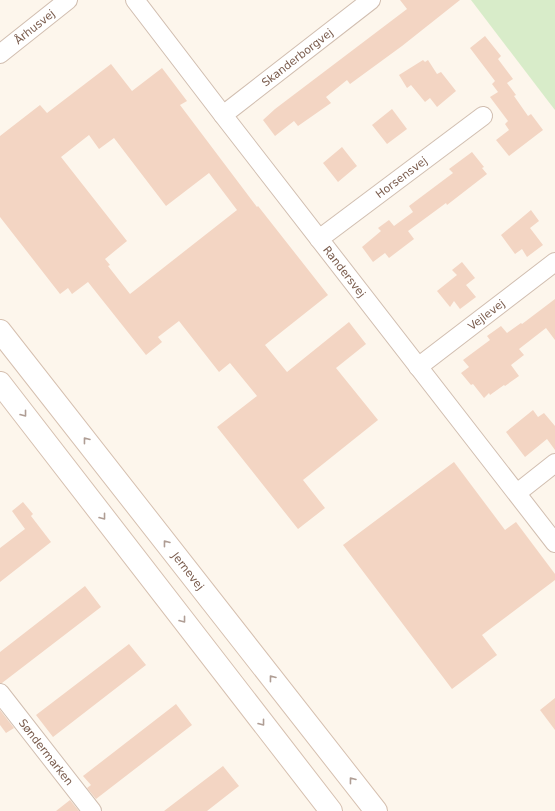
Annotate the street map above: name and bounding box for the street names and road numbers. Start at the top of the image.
street label: Århusvej [12,7,57,47]
street label: Skanderborgvej [259,26,335,89]
street label: Horsensvej [373,154,430,201]
street label: Randersvej [320,243,368,300]
street label: Vejlevej [465,297,507,333]
street label: Jernevej [169,549,207,593]
street label: Søndermarken [16,716,76,788]

